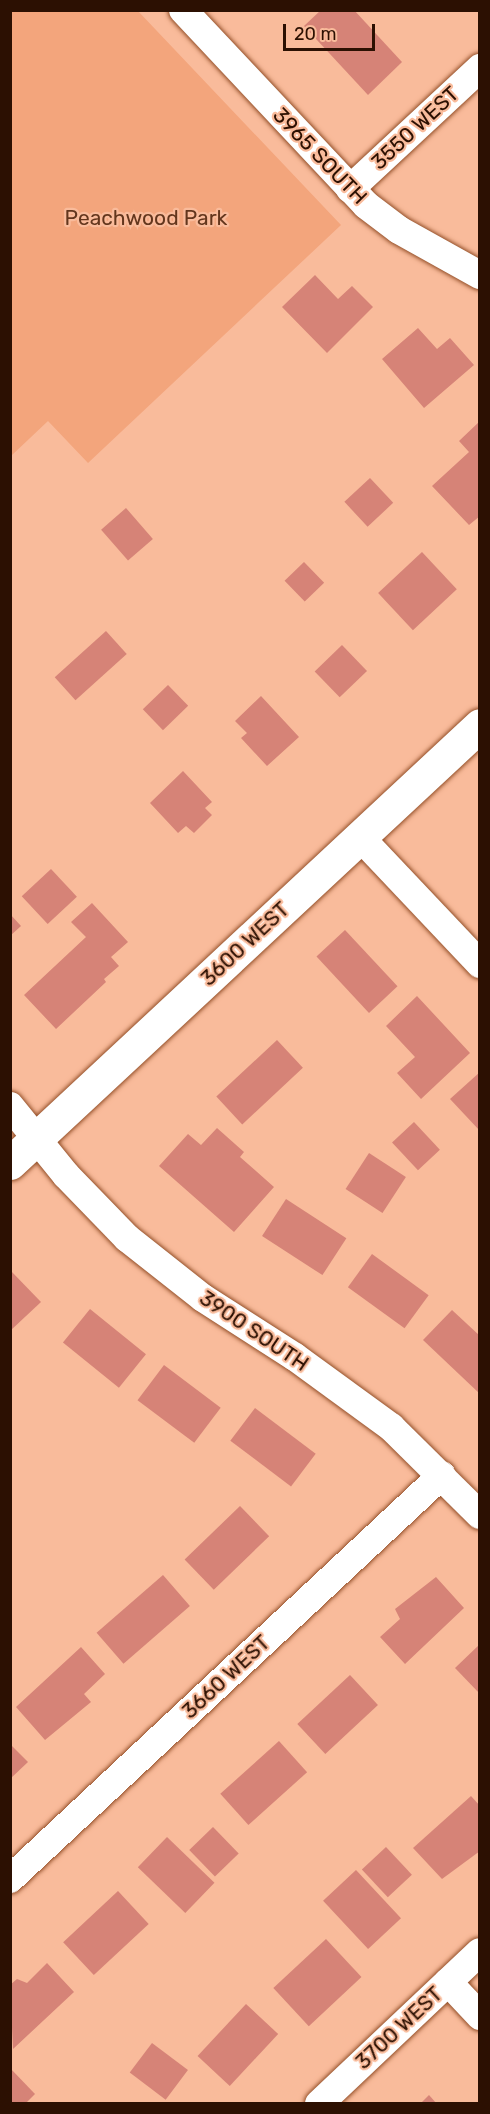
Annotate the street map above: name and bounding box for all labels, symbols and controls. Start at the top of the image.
scale bar [286,12,378,50]
text: 20 m [294,23,336,45]
street label: 3550 WEST [366,81,464,175]
street label: 3965 SOUTH [268,103,372,209]
park label: Peachwood Park [65,205,227,231]
street label: 3600 WEST [196,897,294,991]
street label: 3900 SOUTH [195,1285,313,1377]
street label: 3660 WEST [177,1630,275,1724]
street label: 3700 WEST [350,1981,448,2075]

